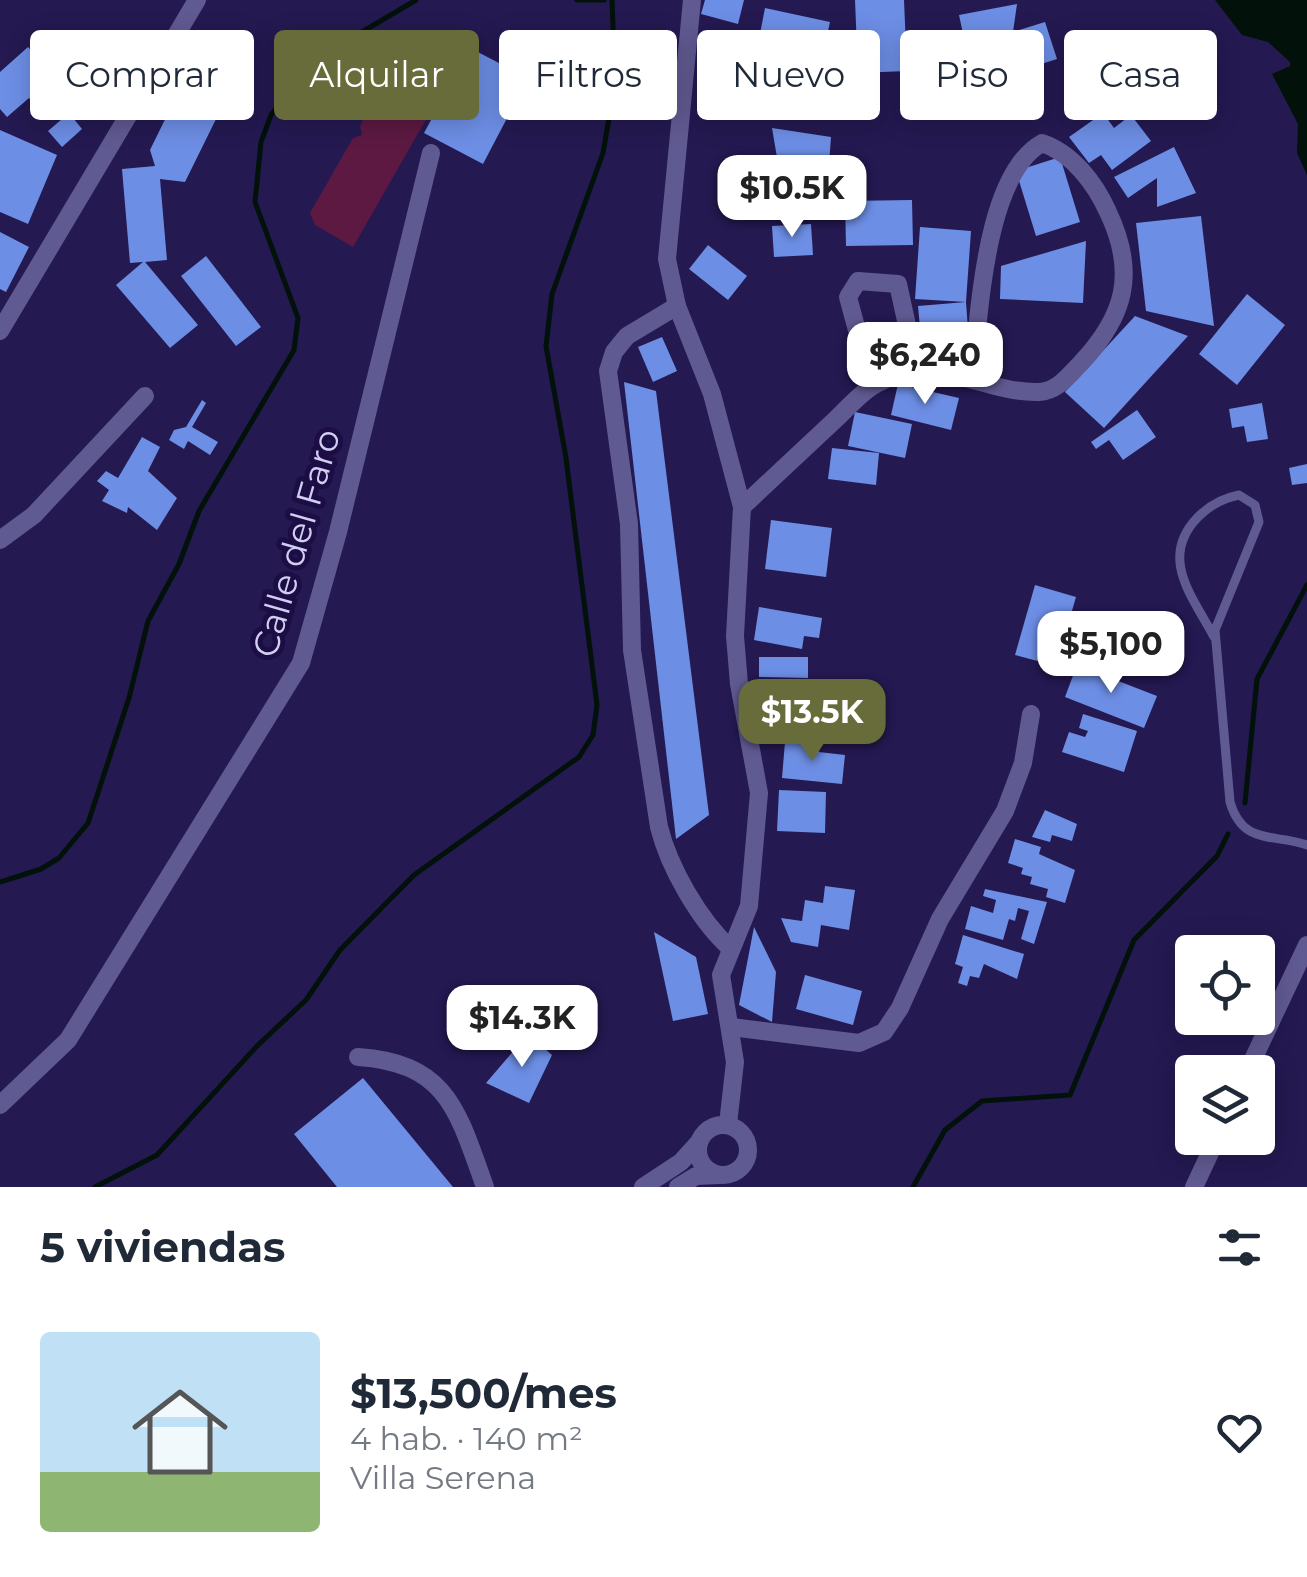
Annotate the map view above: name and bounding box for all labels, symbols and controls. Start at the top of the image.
chip: Comprar [30,30,254,120]
chip: Alquilar [274,30,479,120]
chip: Filtros [499,30,677,120]
chip: Nuevo [697,30,880,120]
chip: Piso [900,30,1044,120]
chip: Casa [1064,30,1217,120]
pin: $10.5K [711,155,873,240]
text: $10.5K [739,168,845,207]
pin: $6,240 [844,322,1006,407]
text: $6,240 [869,335,981,374]
street label: Calle del Faro [243,424,349,662]
pin: $5,100 [1030,611,1192,696]
text: $5,100 [1059,624,1163,663]
pin: $13.5K [731,679,893,764]
text: $13.5K [761,692,863,731]
map controls [1175,935,1275,1155]
button: locate [1175,935,1275,1035]
pin: $14.3K [441,985,603,1070]
text: $14.3K [469,998,575,1037]
button: layers [1175,1055,1275,1155]
icon: filters [1212,1220,1267,1275]
text: 5 viviendas [40,1221,285,1273]
text: $13,500/mes [350,1367,617,1419]
icon: home [120,1372,240,1492]
icon: heart [1212,1405,1267,1460]
text: 4 hab. · 140 m² [350,1419,583,1458]
text: Villa Serena [350,1458,536,1497]

